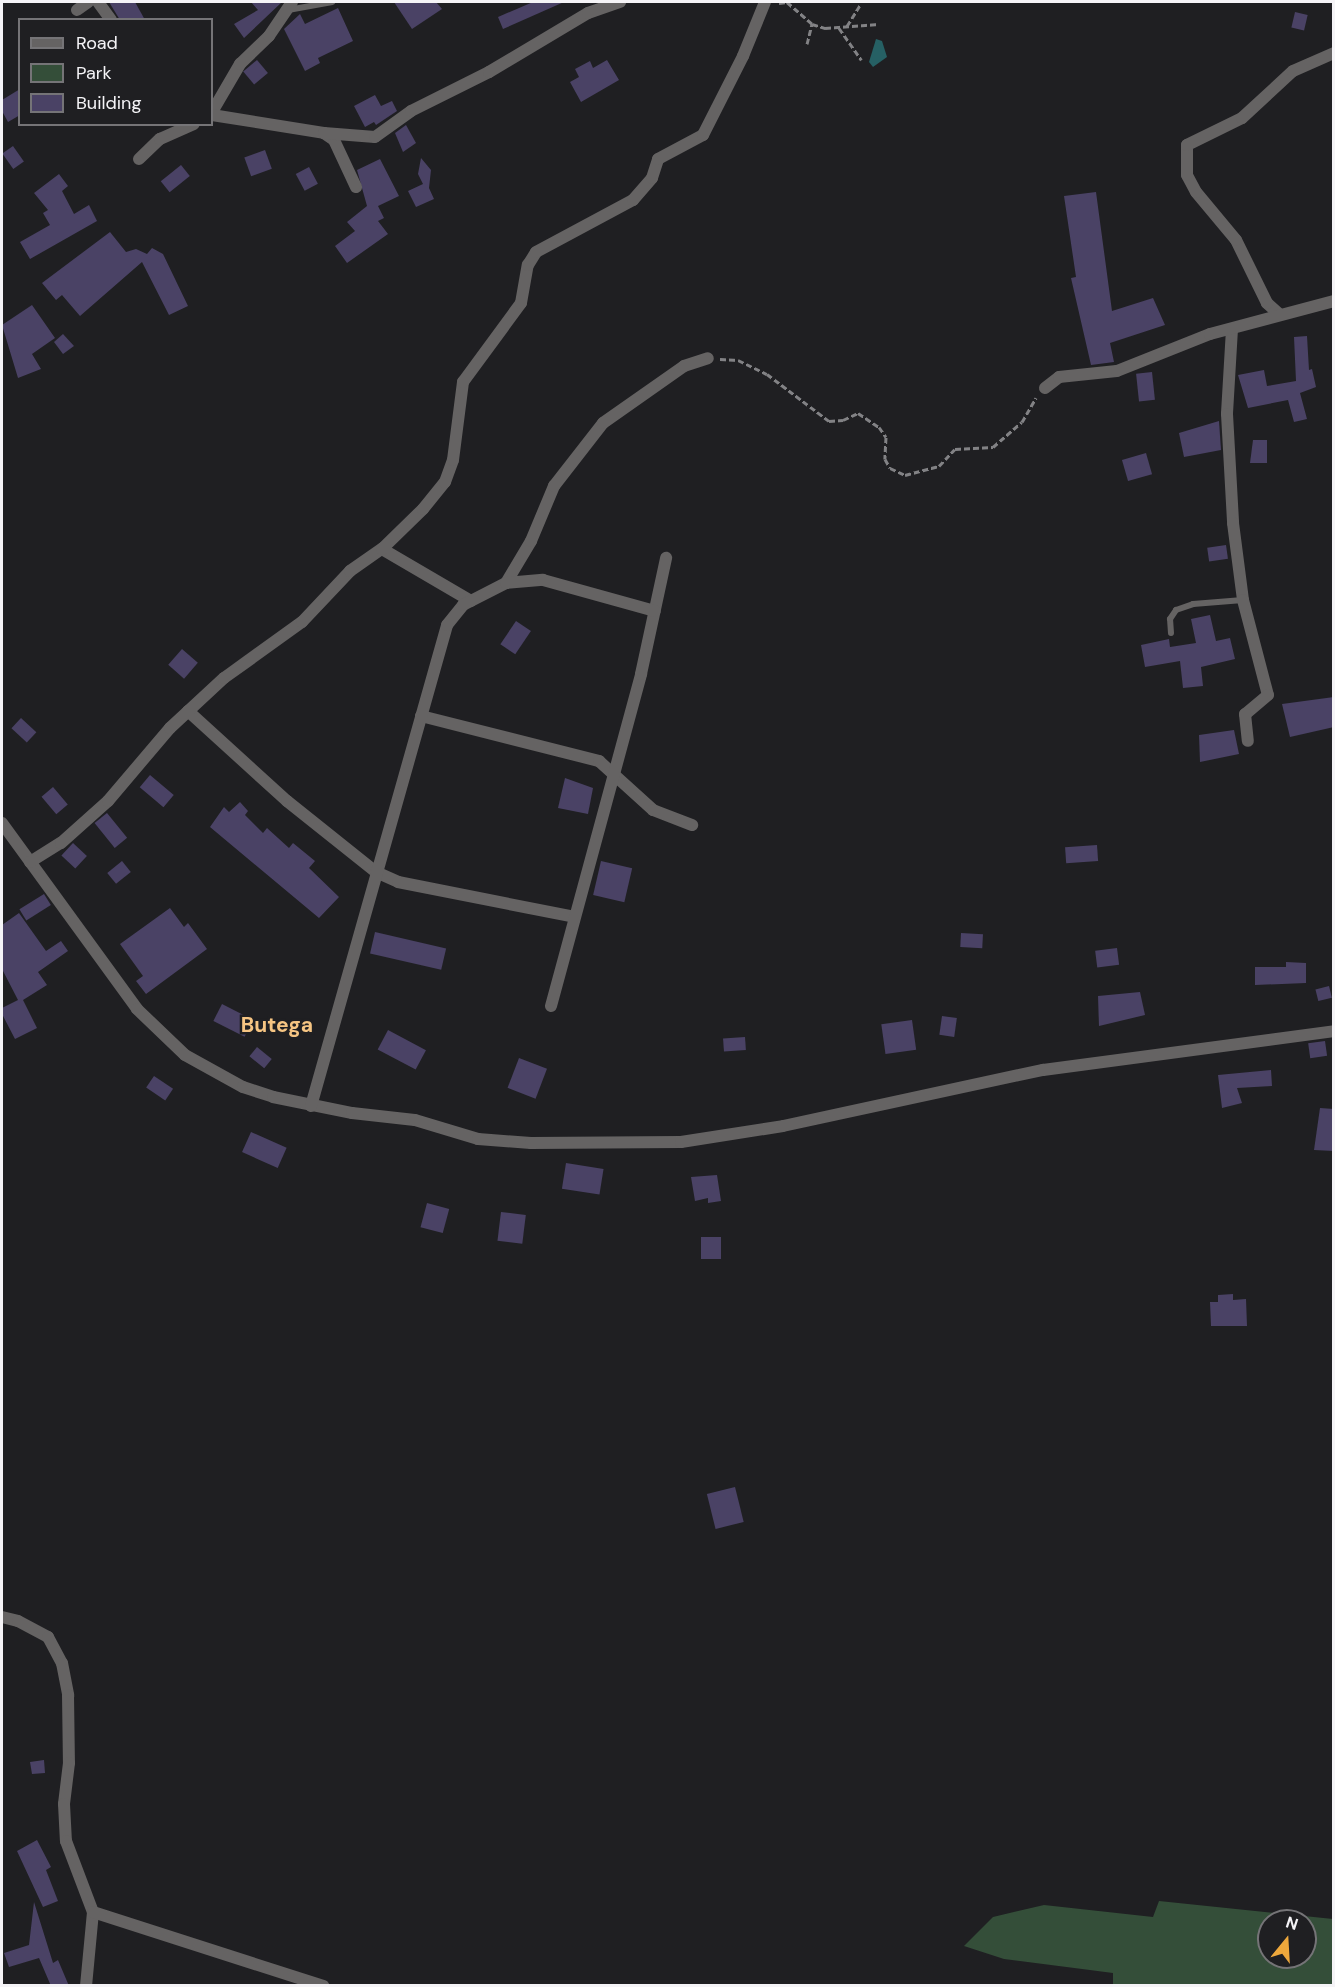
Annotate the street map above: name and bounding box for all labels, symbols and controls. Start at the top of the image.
legend [18,18,213,126]
text: Road [76,31,118,55]
text: Park [76,61,112,85]
text: Building [76,91,141,115]
district label: Butega [241,1012,313,1038]
north arrow [1257,1909,1317,1969]
text: N [1283,1912,1301,1935]

